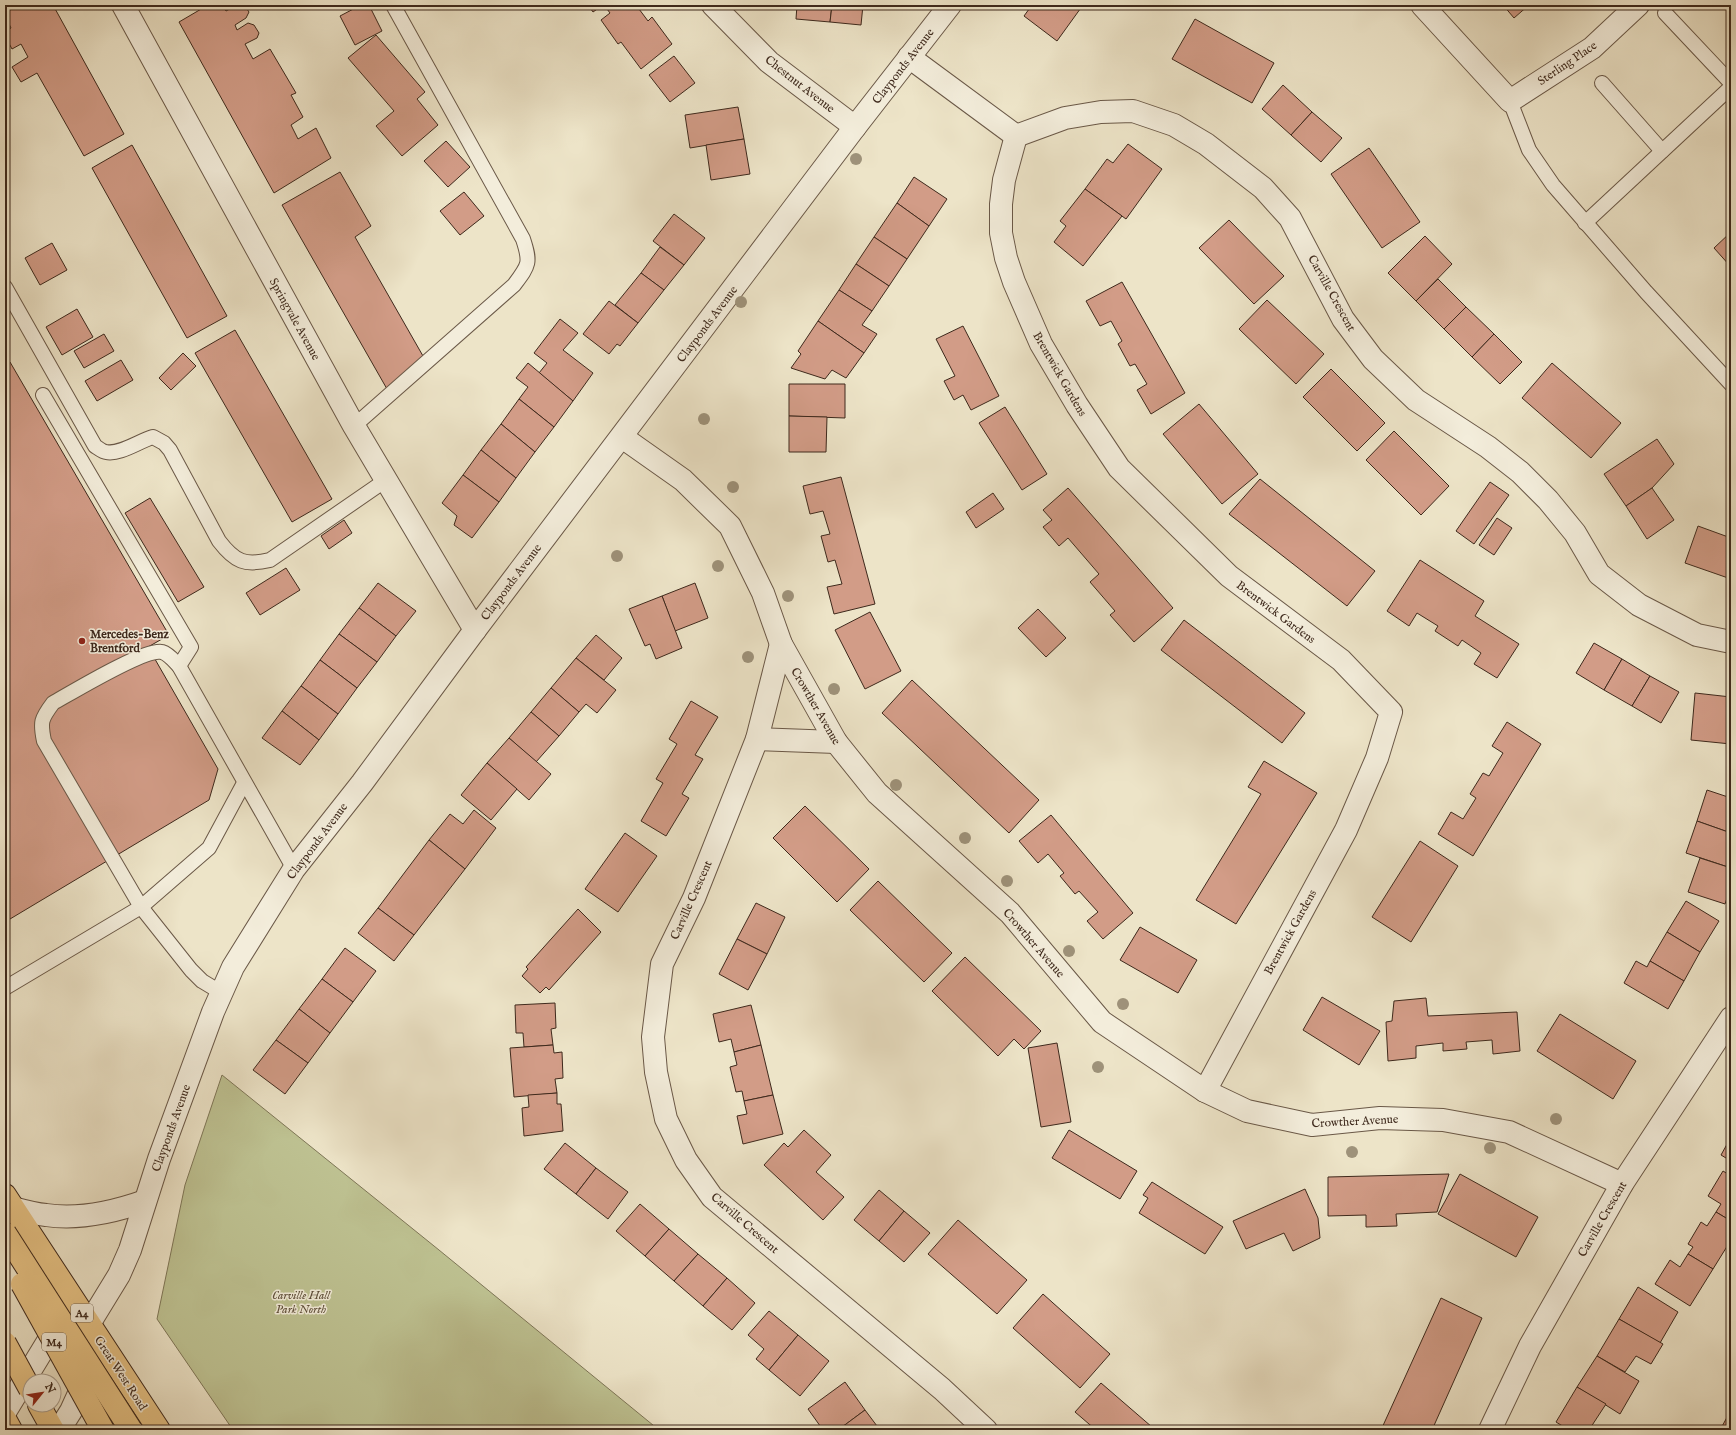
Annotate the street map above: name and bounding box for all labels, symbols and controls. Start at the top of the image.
street label: Clayponds Avenue [869,25,939,108]
street label: Sterling Place [1535,38,1600,89]
street label: Chestnut Avenue [762,52,838,117]
street label: Carville Crescent [1304,252,1359,334]
street label: Springvale Avenue [265,275,324,364]
street label: Clayponds Avenue [674,283,742,366]
street label: Brentwick Gardens [1029,329,1090,419]
street label: Clayponds Avenue [478,541,546,624]
street label: Brentwick Gardens [1233,578,1318,647]
place label: Mercedes-Benz Brentford [90,627,169,656]
marker: Mercedes-Benz Brentford [77,636,87,646]
street label: Crowther Avenue [787,665,844,748]
street label: Clayponds Avenue [284,800,352,883]
street label: Carville Crescent [667,858,716,942]
street label: Brentwick Gardens [1261,887,1320,978]
street label: Crowther Avenue [999,906,1068,981]
street label: Clayponds Avenue [149,1082,195,1174]
street label: Crowther Avenue [1311,1112,1399,1131]
street label: Carville Crescent [1575,1179,1630,1260]
street label: Carville Crescent [708,1190,782,1257]
park label: Carville Hall Park North [272,1288,331,1317]
road number: A4 [71,1304,93,1322]
road number: M4 [42,1333,66,1351]
street label: Great West Road [91,1333,151,1414]
north arrow [22,1373,62,1413]
text: N [41,1380,58,1397]

